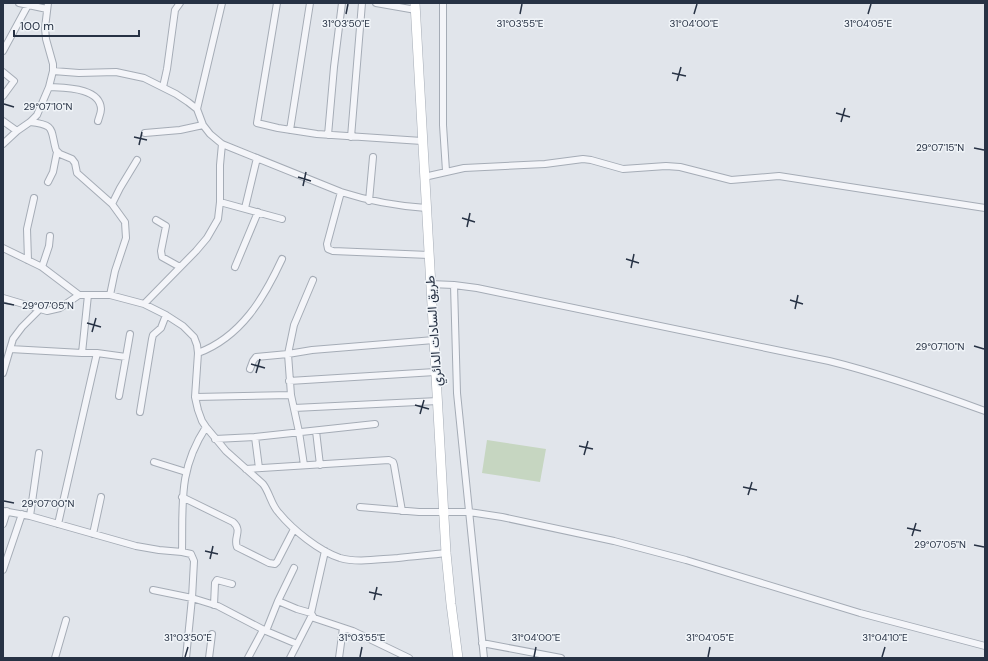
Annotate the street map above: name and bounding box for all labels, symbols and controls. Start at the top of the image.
scale bar [14,12,139,38]
text: 31°03'50"E [322,17,370,30]
text: 31°03'55"E [497,17,544,30]
text: 31°04'00"E [669,17,719,30]
text: 31°04'05"E [844,17,892,30]
text: 100 m [20,18,54,34]
text: 29°07'10"N [23,100,73,113]
text: 29°07'15"N [916,141,964,154]
street label: طريق السادات الدائري [421,275,448,387]
text: 29°07'05"N [22,299,74,312]
text: 29°07'10"N [915,340,965,353]
text: 29°07'00"N [22,497,74,510]
text: 29°07'05"N [914,538,966,551]
text: 31°03'50"E [164,631,212,644]
text: 31°03'55"E [339,631,386,644]
text: 31°04'00"E [511,631,561,644]
text: 31°04'05"E [686,631,734,644]
text: 31°04'10"E [862,631,908,644]

